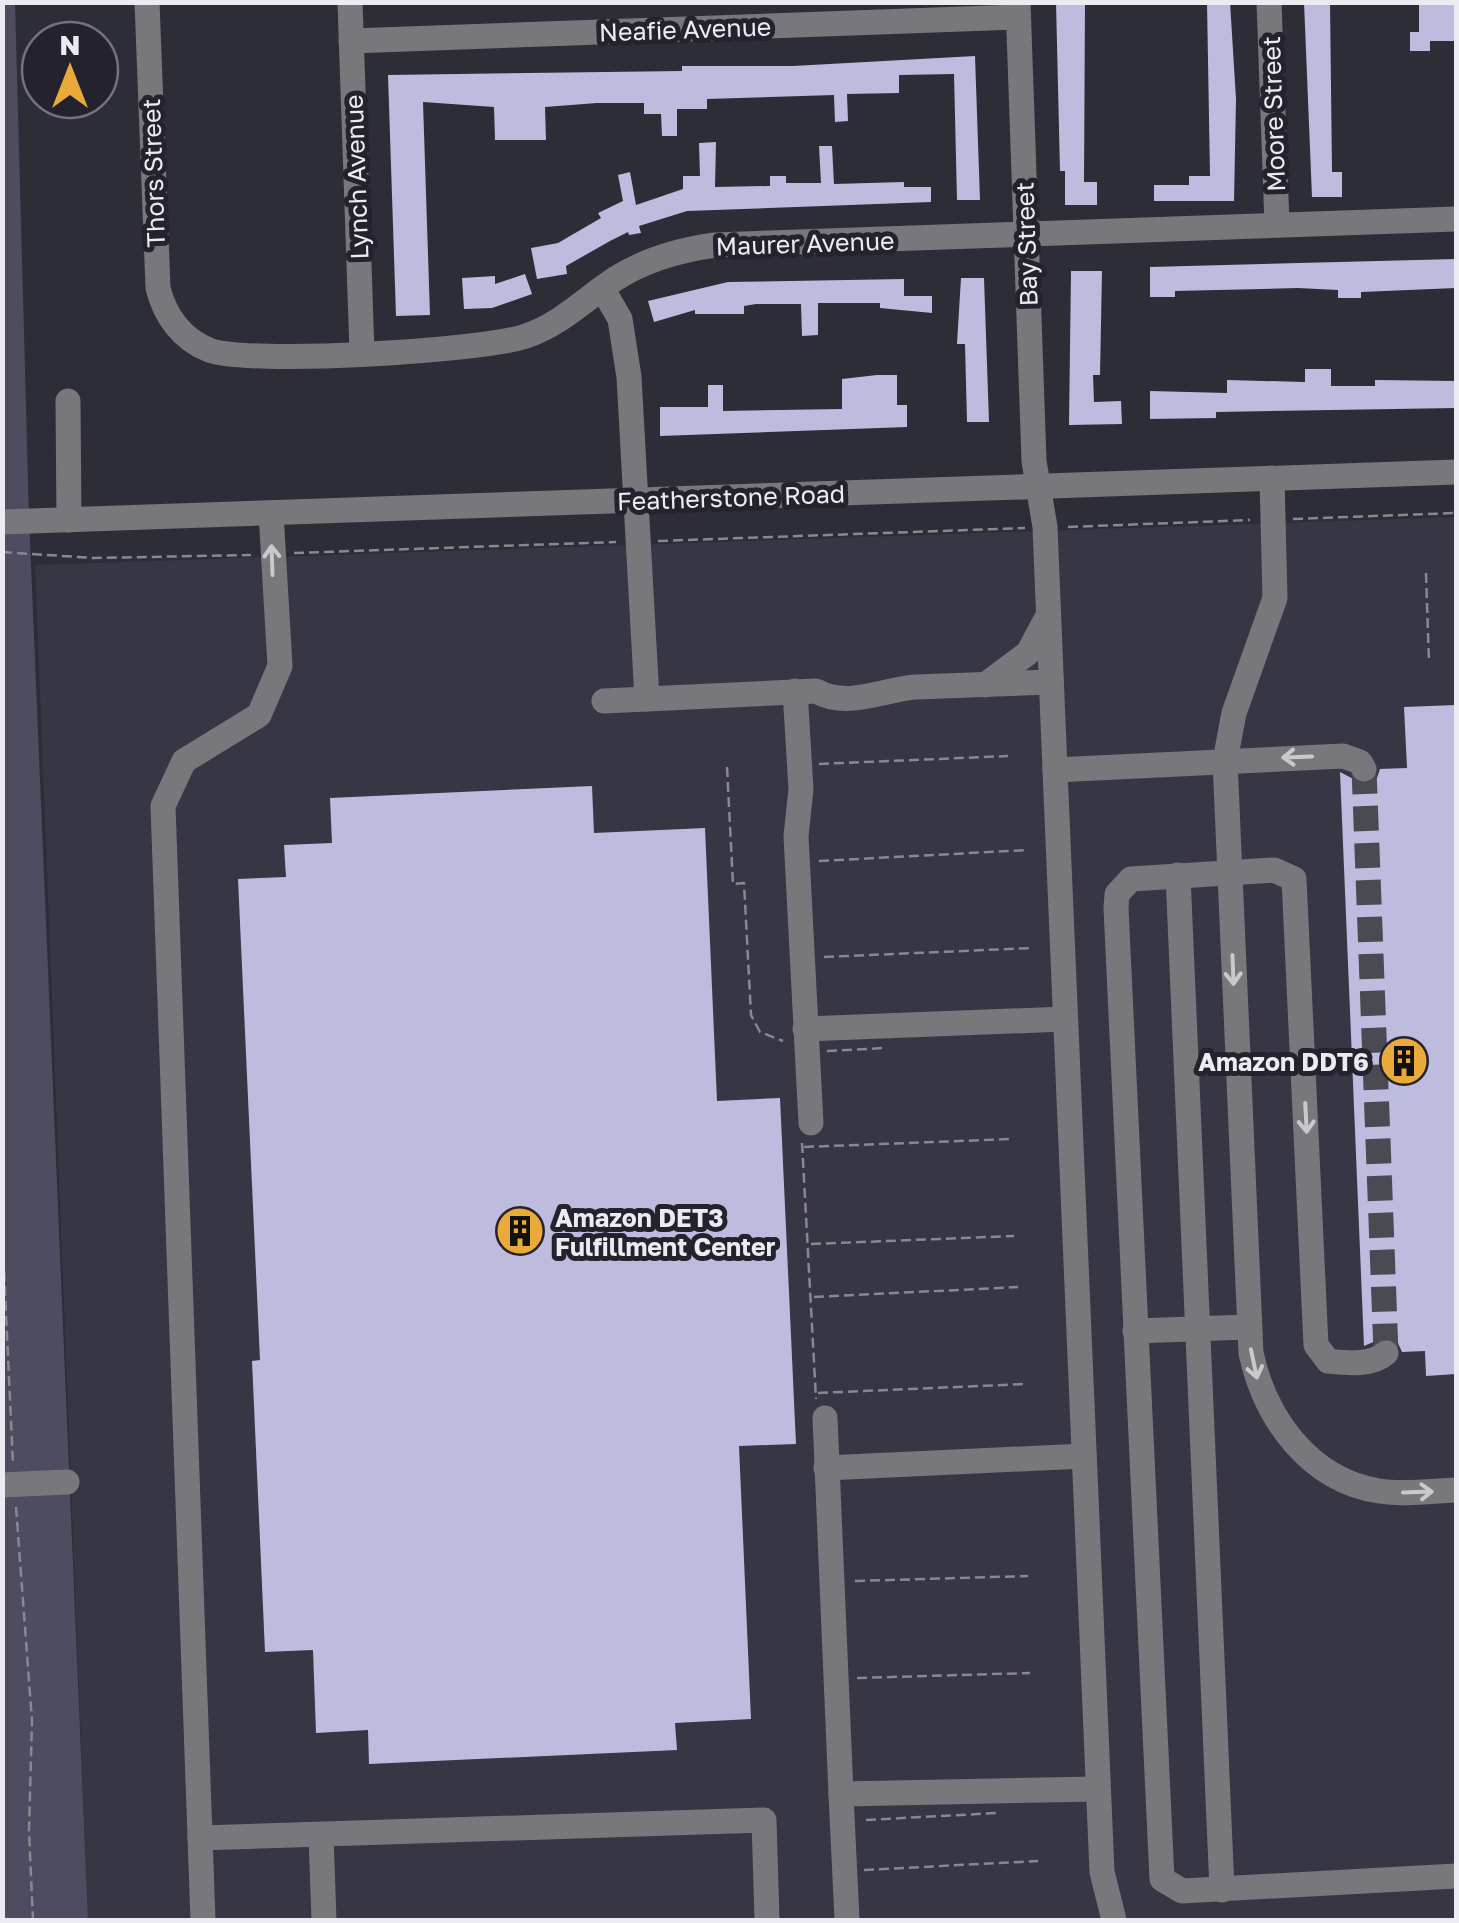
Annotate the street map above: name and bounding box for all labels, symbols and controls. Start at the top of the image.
street label: Neafie Avenue [598,11,772,47]
north arrow [20,20,120,120]
text: N [59,28,81,61]
street label: Moore Street [1255,36,1291,192]
street label: Lynch Avenue [338,94,374,260]
street label: Thors Street [135,98,171,248]
street label: Bay Street [1008,181,1044,307]
street label: Maurer Avenue [715,224,895,262]
street label: Featherstone Road [616,478,846,516]
one-way arrow [263,544,282,576]
one-way arrow [1282,747,1314,766]
one-way arrow [1224,953,1243,985]
building icon: Amazon DDT6 [1378,1035,1430,1087]
place label: Amazon DDT6 [1198,1046,1369,1077]
one-way arrow [1297,1102,1316,1134]
place label: Amazon DET3 Fulfillment Center [555,1202,776,1262]
building icon: Amazon DET3 Fulfillment Center [494,1205,546,1257]
one-way arrow [1245,1347,1264,1379]
one-way arrow [1402,1482,1434,1501]

